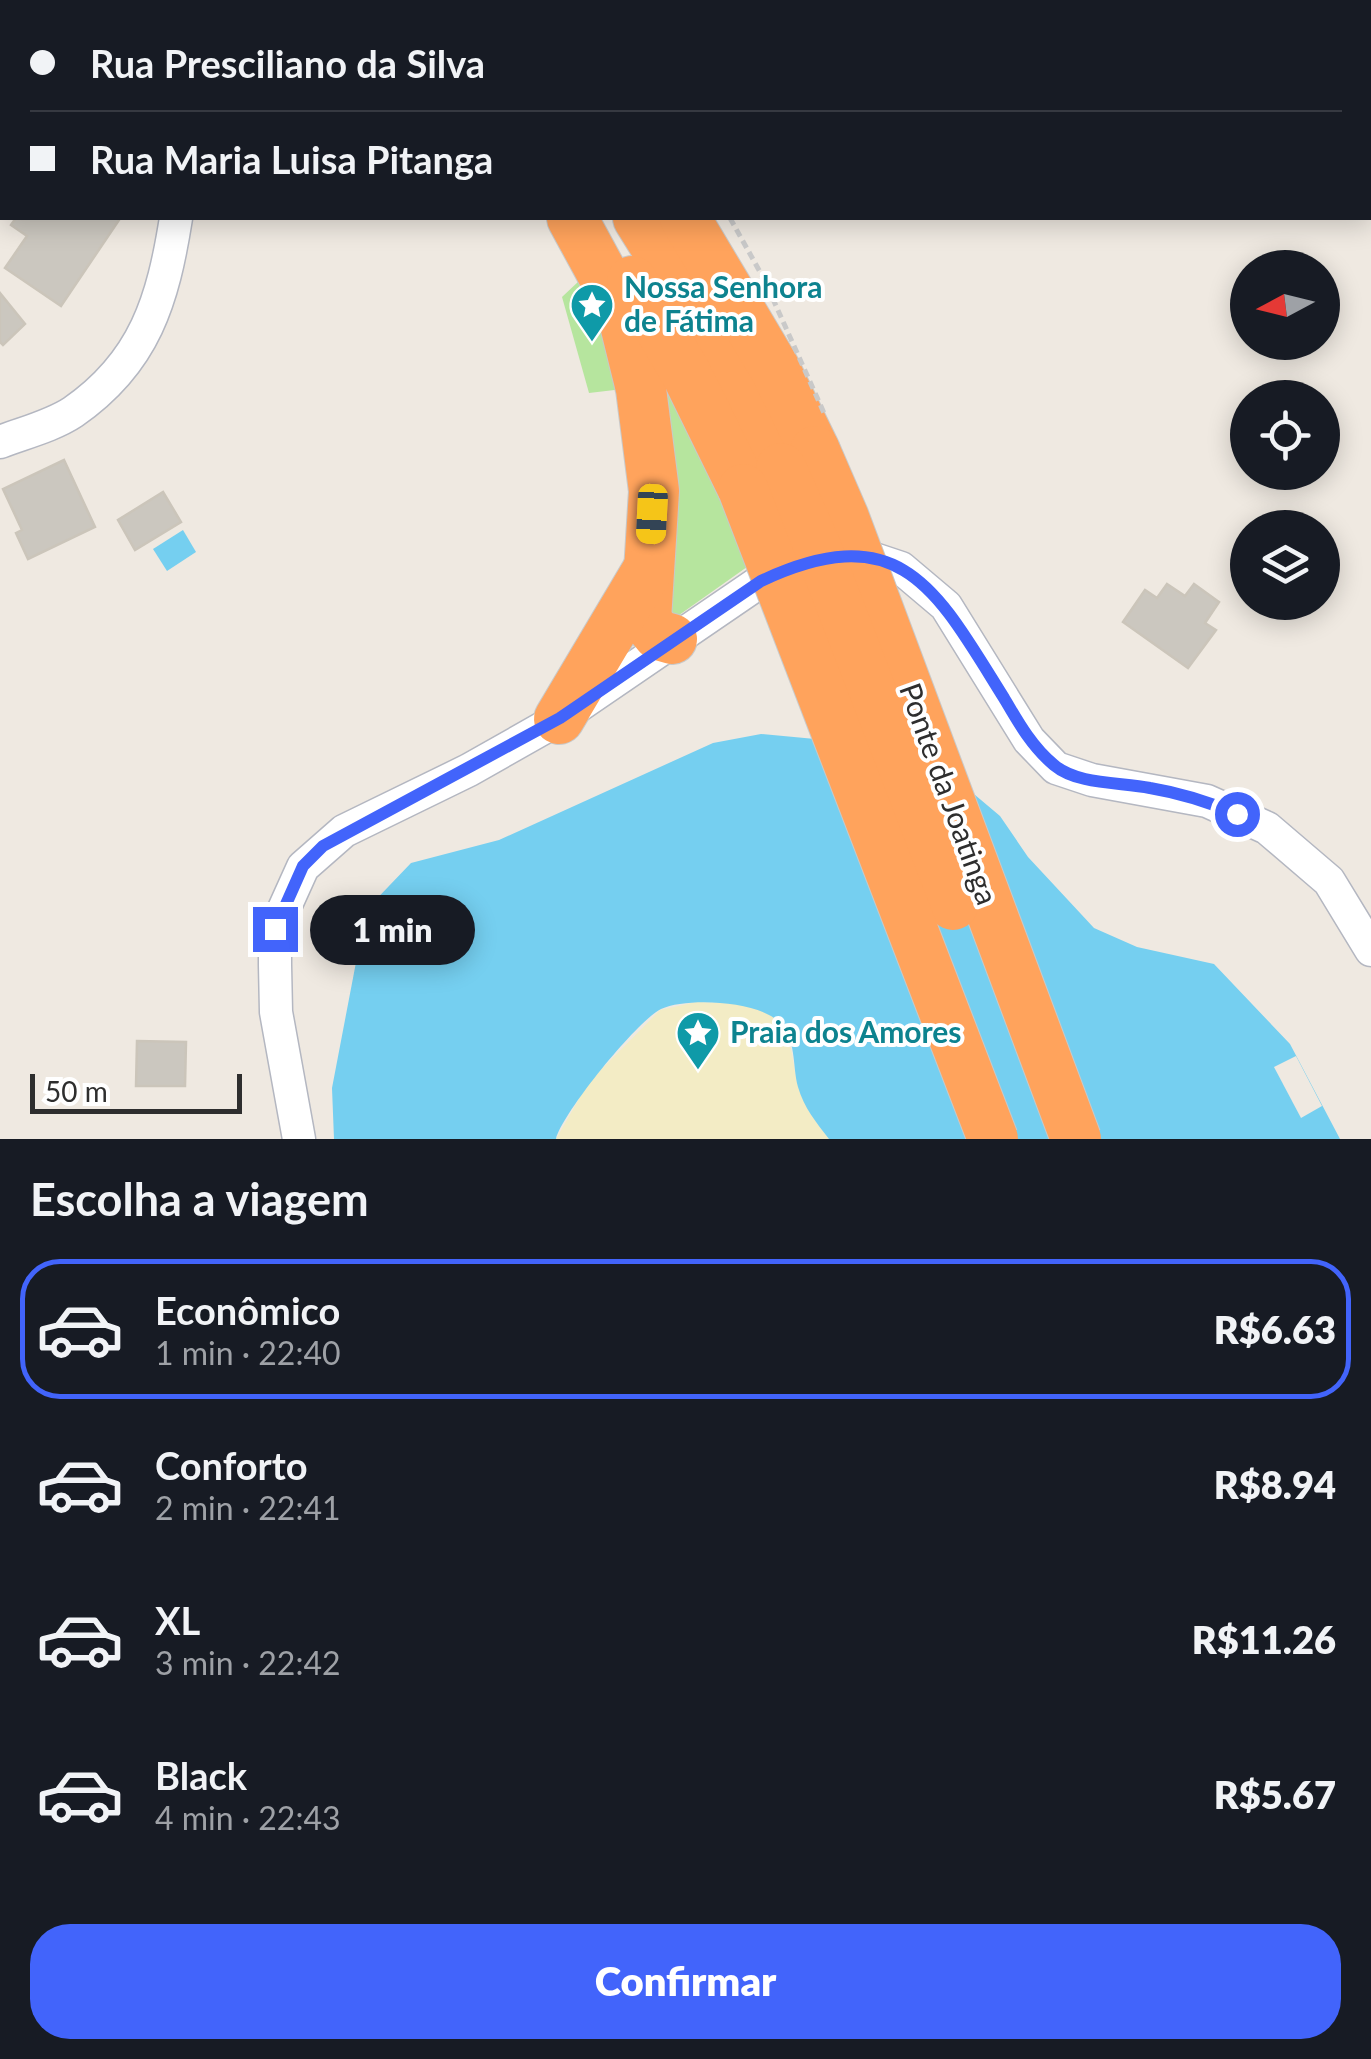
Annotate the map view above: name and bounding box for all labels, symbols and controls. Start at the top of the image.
text: Rua Presciliano da Silva [90,40,485,86]
text: Rua Maria Luisa Pitanga [90,136,493,182]
north arrow [1230,250,1340,360]
map controls [1230,250,1340,620]
place label: Nossa Senhora de Fátima [624,268,823,338]
place icon: Nossa Senhora de Fátima [569,282,615,343]
button: locate [1230,380,1340,490]
car [635,483,669,545]
button: layers [1230,510,1340,620]
street label: Ponte da Joatinga [893,678,1007,909]
route start [1215,792,1260,837]
callout: 1 min [310,894,475,964]
route end [253,907,298,952]
text: 1 min [353,910,432,949]
place icon: Praia dos Amores [675,1010,721,1071]
place label: Praia dos Amores [730,1013,962,1049]
scale bar [30,1069,242,1114]
text: 50 m [45,1074,108,1108]
text: Escolha a viagem [30,1172,369,1226]
icon: car [35,1284,125,1374]
text: Econômico [155,1287,340,1333]
text: R$6.63 [1214,1306,1336,1352]
text: 1 min · 22:40 [155,1333,341,1372]
icon: car [35,1439,125,1529]
text: Conforto [155,1442,308,1488]
text: R$8.94 [1214,1461,1336,1507]
text: 2 min · 22:41 [155,1488,341,1527]
icon: car [35,1594,125,1684]
text: XL [155,1597,200,1643]
text: R$11.26 [1192,1616,1336,1662]
text: 3 min · 22:42 [155,1643,341,1682]
icon: car [35,1749,125,1839]
text: Black [155,1752,247,1798]
text: R$5.67 [1214,1771,1336,1817]
text: 4 min · 22:43 [155,1798,341,1837]
button: Confirmar [30,1924,1341,2039]

